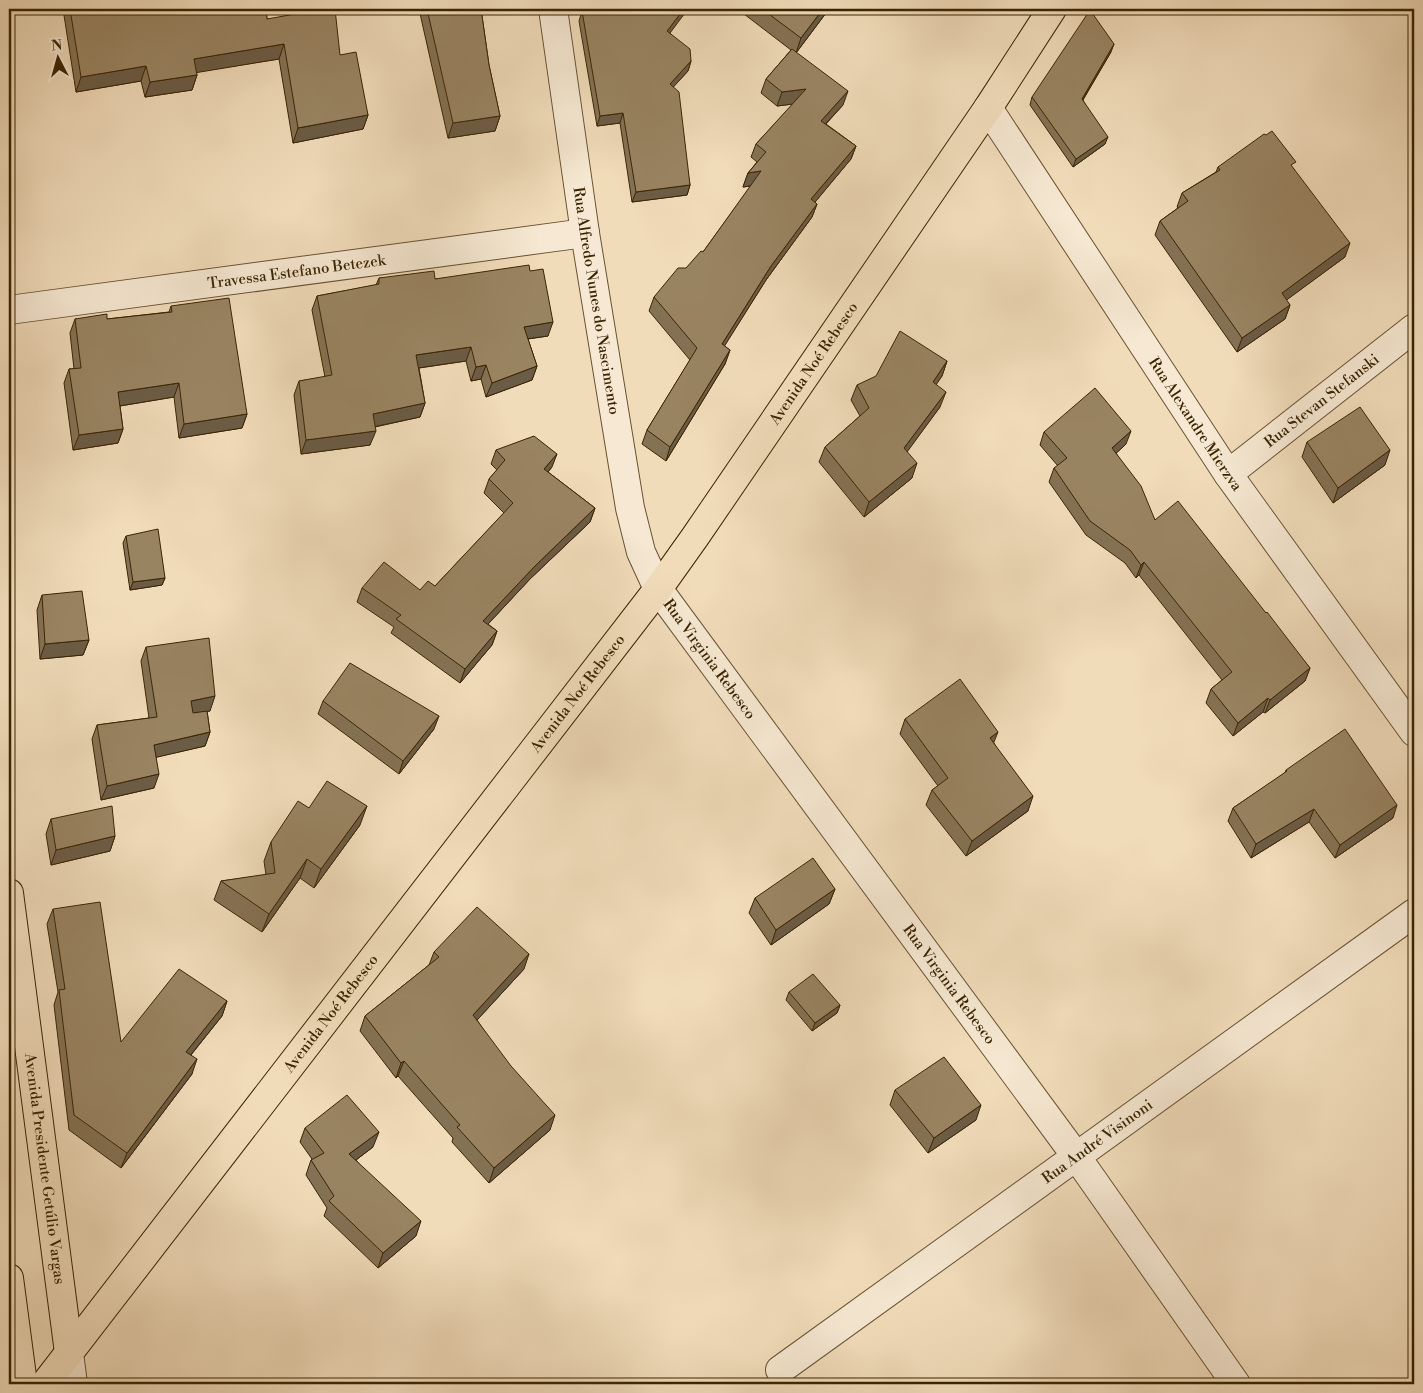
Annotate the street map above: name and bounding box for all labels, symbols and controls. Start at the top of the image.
north arrow [32,32,82,82]
text: N [50,37,63,56]
street label: Rua Alfredo Nunes do Nascimento [569,186,624,416]
street label: Travessa Estefano Betezek [206,251,388,293]
street label: Avenida Noé Rebesco [765,299,863,429]
street label: Rua Stevan Stefanski [1261,350,1383,452]
street label: Rua Alexandre Mierzva [1144,354,1246,495]
street label: Rua Virginia Rebesco [659,595,760,723]
street label: Avenida Noé Rebesco [526,631,629,757]
street label: Rua Virginia Rebesco [898,921,1000,1048]
street label: Avenida Noé Rebesco [279,951,383,1077]
street label: Avenida Presidente Getúlio Vargas [20,1051,69,1285]
street label: Rua André Visinoni [1038,1095,1157,1188]

